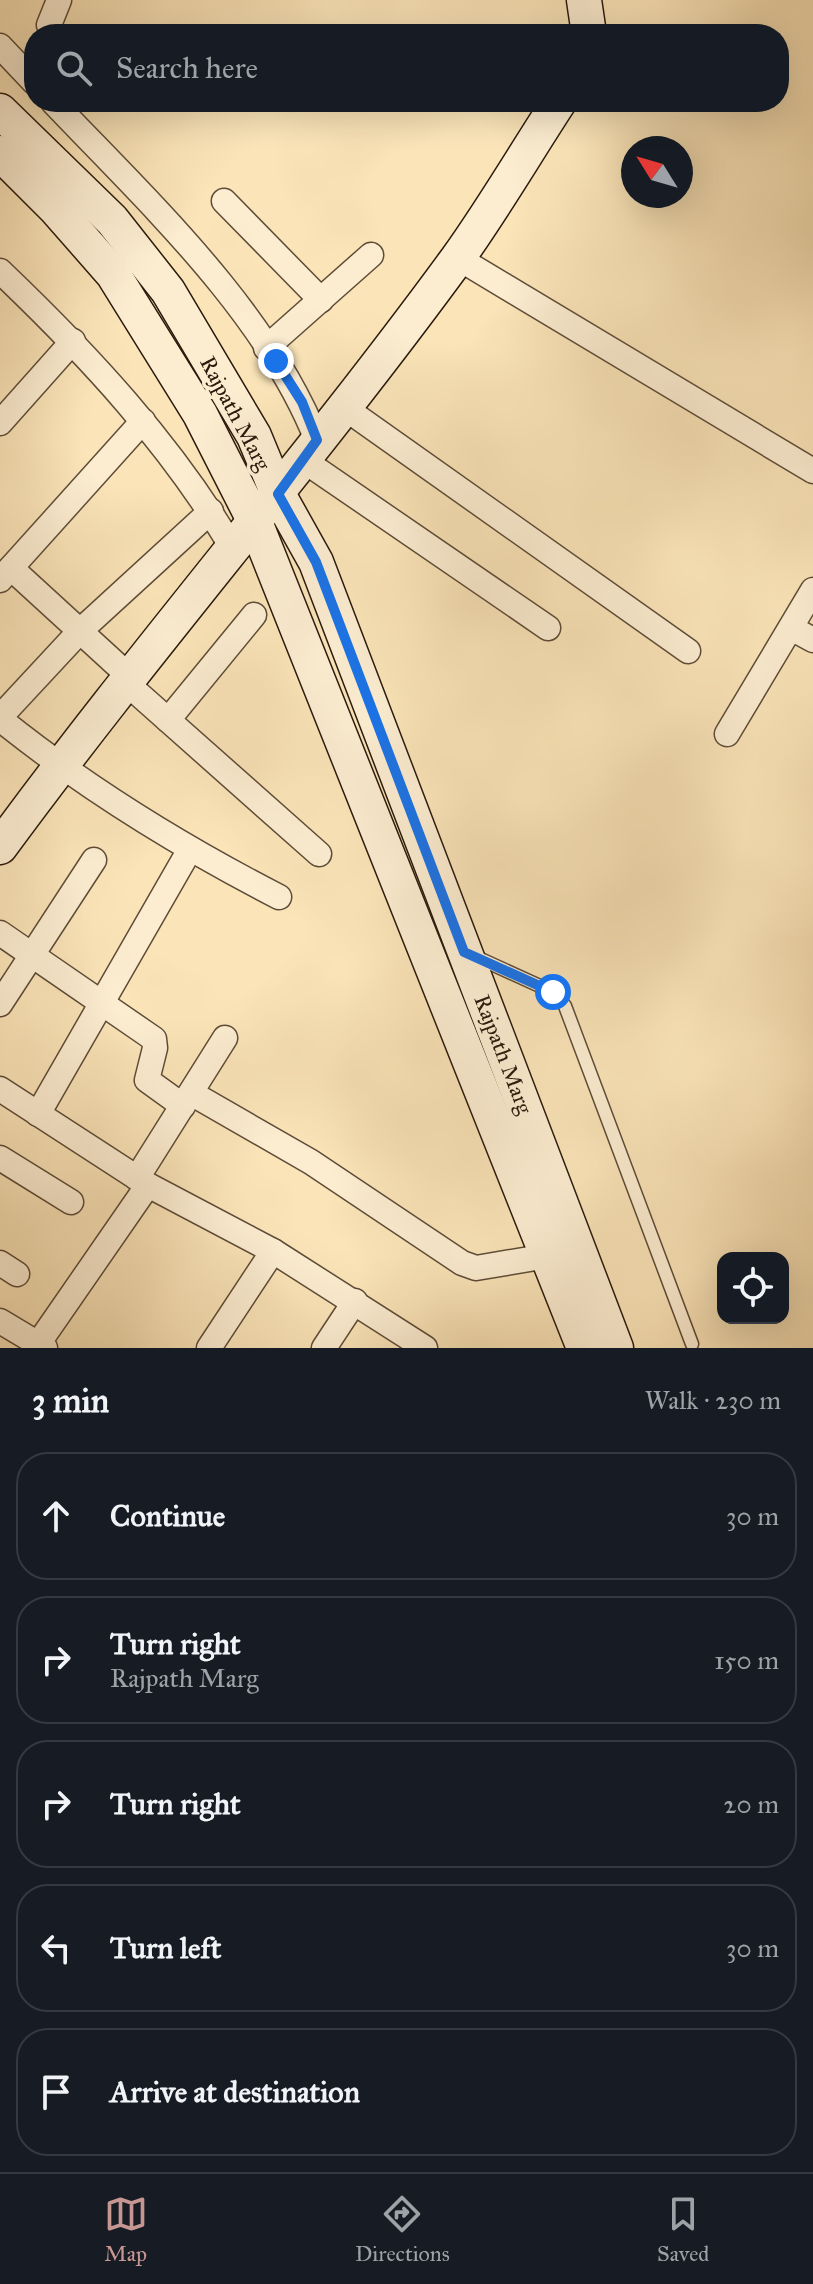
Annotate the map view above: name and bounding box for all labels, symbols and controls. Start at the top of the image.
search box [24,24,789,112]
icon: search [52,46,96,90]
text: Search here [116,50,258,86]
north arrow [621,136,693,208]
route end [258,343,294,379]
street label: Rajpath Marg [194,351,277,476]
route start [535,974,571,1010]
street label: Rajpath Marg [468,991,539,1118]
map controls [717,1252,789,1324]
button: locate [717,1252,789,1324]
text: 3 min [32,1380,109,1421]
text: Walk · 230 m [645,1384,781,1416]
icon: ahead [34,1494,78,1538]
text: Continue [110,1498,225,1534]
text: 30 m [726,1500,779,1532]
text: Turn right [110,1626,241,1662]
icon: right [34,1638,78,1682]
text: 150 m [714,1644,779,1676]
text: Rajpath Marg [110,1662,259,1694]
icon: right [34,1782,78,1826]
text: Turn right [110,1786,241,1822]
text: 20 m [724,1788,779,1820]
icon: left [34,1926,78,1970]
text: Turn left [110,1930,221,1966]
text: 30 m [726,1932,779,1964]
icon: arrive [34,2070,78,2114]
text: Arrive at destination [110,2074,360,2110]
tab: Map [104,2192,148,2267]
tab: Directions [355,2192,450,2267]
tab: Saved [657,2192,709,2267]

